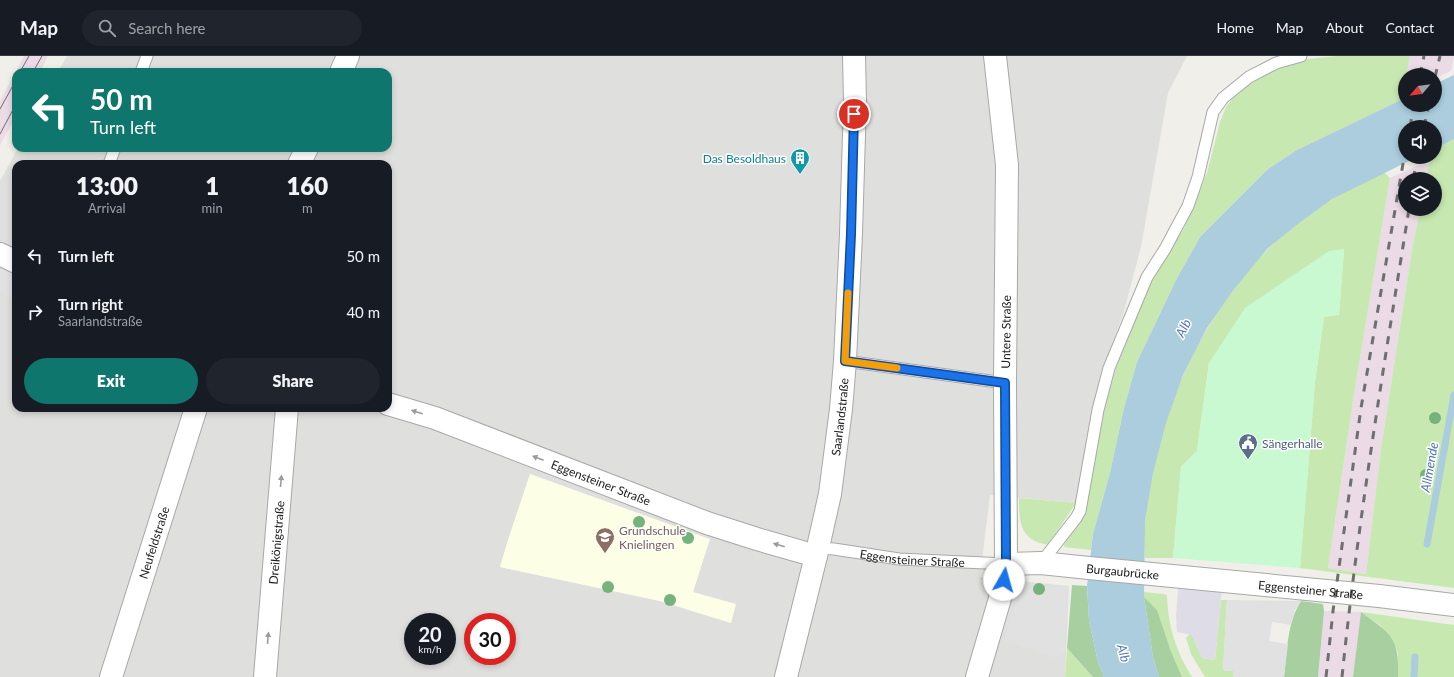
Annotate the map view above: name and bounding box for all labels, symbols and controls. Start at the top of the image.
search box [82,10,362,46]
text: Map [20,16,58,39]
icon: search [96,17,118,39]
text: Search here [128,19,206,37]
text: Home [1216,19,1254,36]
text: Map [1276,19,1303,36]
text: About [1325,19,1363,36]
text: Contact [1385,19,1434,36]
north arrow [1398,68,1442,112]
map controls [1398,68,1442,216]
text: 50 m [90,82,153,116]
icon: left [24,84,76,136]
pin [837,97,871,131]
icon: arrive [843,103,865,125]
text: Turn left [90,116,156,138]
button: sound [1398,120,1442,164]
building icon: Das Besoldhaus [789,147,811,175]
place label: Das Besoldhaus [703,151,786,166]
text: 13:00 [76,171,138,200]
text: 1 [205,171,219,200]
text: 160 [286,171,328,200]
button: layers [1398,172,1442,216]
text: Arrival [88,200,126,216]
text: min [202,200,223,216]
text: m [302,200,313,216]
icon: left [24,245,46,267]
text: Turn left [58,247,114,265]
text: 50 m [346,247,380,265]
text: Turn right [58,295,123,313]
street label: Untere Straße [998,295,1013,369]
icon: right [24,301,46,323]
text: 40 m [346,303,380,321]
text: Saarlandstraße [58,313,142,329]
water label: Alb [1171,316,1194,341]
button: Exit [24,358,198,404]
button: Share [206,358,380,404]
street label: Saarlandstraße [828,377,851,457]
one-way arrow [410,409,422,415]
public building icon: Sängerhalle [1237,432,1259,460]
place label: Sängerhalle [1262,436,1323,451]
water label: Allmende [1417,441,1441,494]
one-way arrow [532,455,544,461]
street label: Eggensteiner Straße [549,456,653,508]
one-way arrow [278,475,285,487]
street label: Dreikönigstraße [265,500,287,585]
street label: Neufeldstraße [135,505,172,581]
place label: Grundschule Knielingen [619,523,686,552]
school or university icon: Grundschule Knielingen [594,526,616,554]
one-way arrow [772,542,784,548]
street label: Eggensteiner Straße [859,546,965,570]
position arrow [983,559,1025,601]
street label: Burgaubrücke [1085,560,1160,582]
street label: Eggensteiner Straße [1258,577,1364,602]
speed limit sign: 30 [464,613,516,665]
text: 20 [418,622,442,646]
one-way arrow [265,632,272,644]
water label: Alb [1114,641,1134,664]
text: km/h [418,643,442,655]

